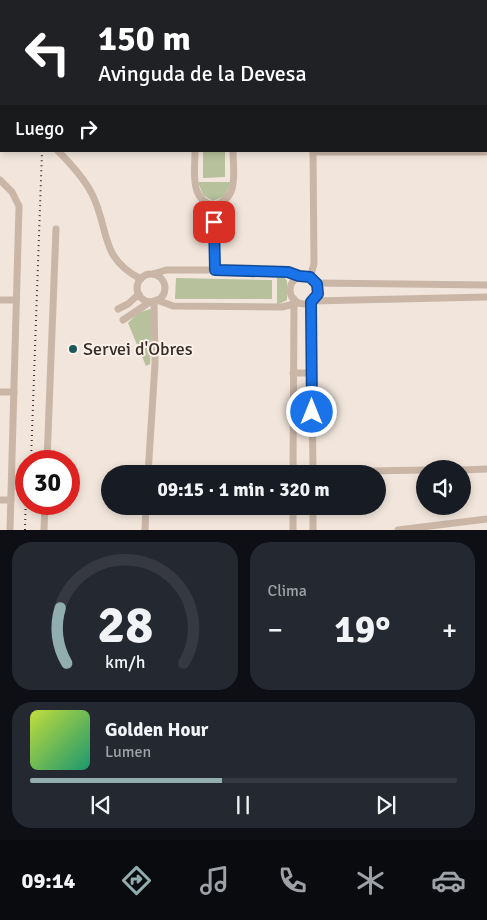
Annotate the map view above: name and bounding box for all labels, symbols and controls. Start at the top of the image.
text: 150 m [98,17,191,60]
icon: left [15,20,80,85]
text: Avinguda de la Devesa [98,60,307,87]
icon: right [74,115,102,143]
text: Luego [15,117,64,141]
pin [193,201,235,243]
icon: arrive [200,208,228,236]
place label: Servei d'Obres [83,338,193,360]
marker: Servei d'Obres [67,343,79,355]
position arrow [285,385,337,437]
speed limit sign: 30 [15,450,80,515]
map controls [416,460,471,515]
button: sound [416,460,471,515]
text: 09:15 · 1 min · 320 m [157,478,330,502]
text: Clima [268,581,307,601]
text: 28 [97,593,153,657]
text: 19° [334,606,390,653]
text: − [268,613,283,647]
text: + [442,613,457,647]
text: km/h [105,651,145,673]
text: Golden Hour [105,718,208,742]
text: Lumen [105,742,151,762]
icon: previous [87,791,115,819]
icon: pause [229,791,257,819]
icon: next [372,791,400,819]
icon: directions [119,863,154,898]
icon: music [197,863,232,898]
icon: phone [275,863,310,898]
icon: climate [353,863,388,898]
icon: car [431,863,466,898]
text: 09:14 [22,867,76,894]

